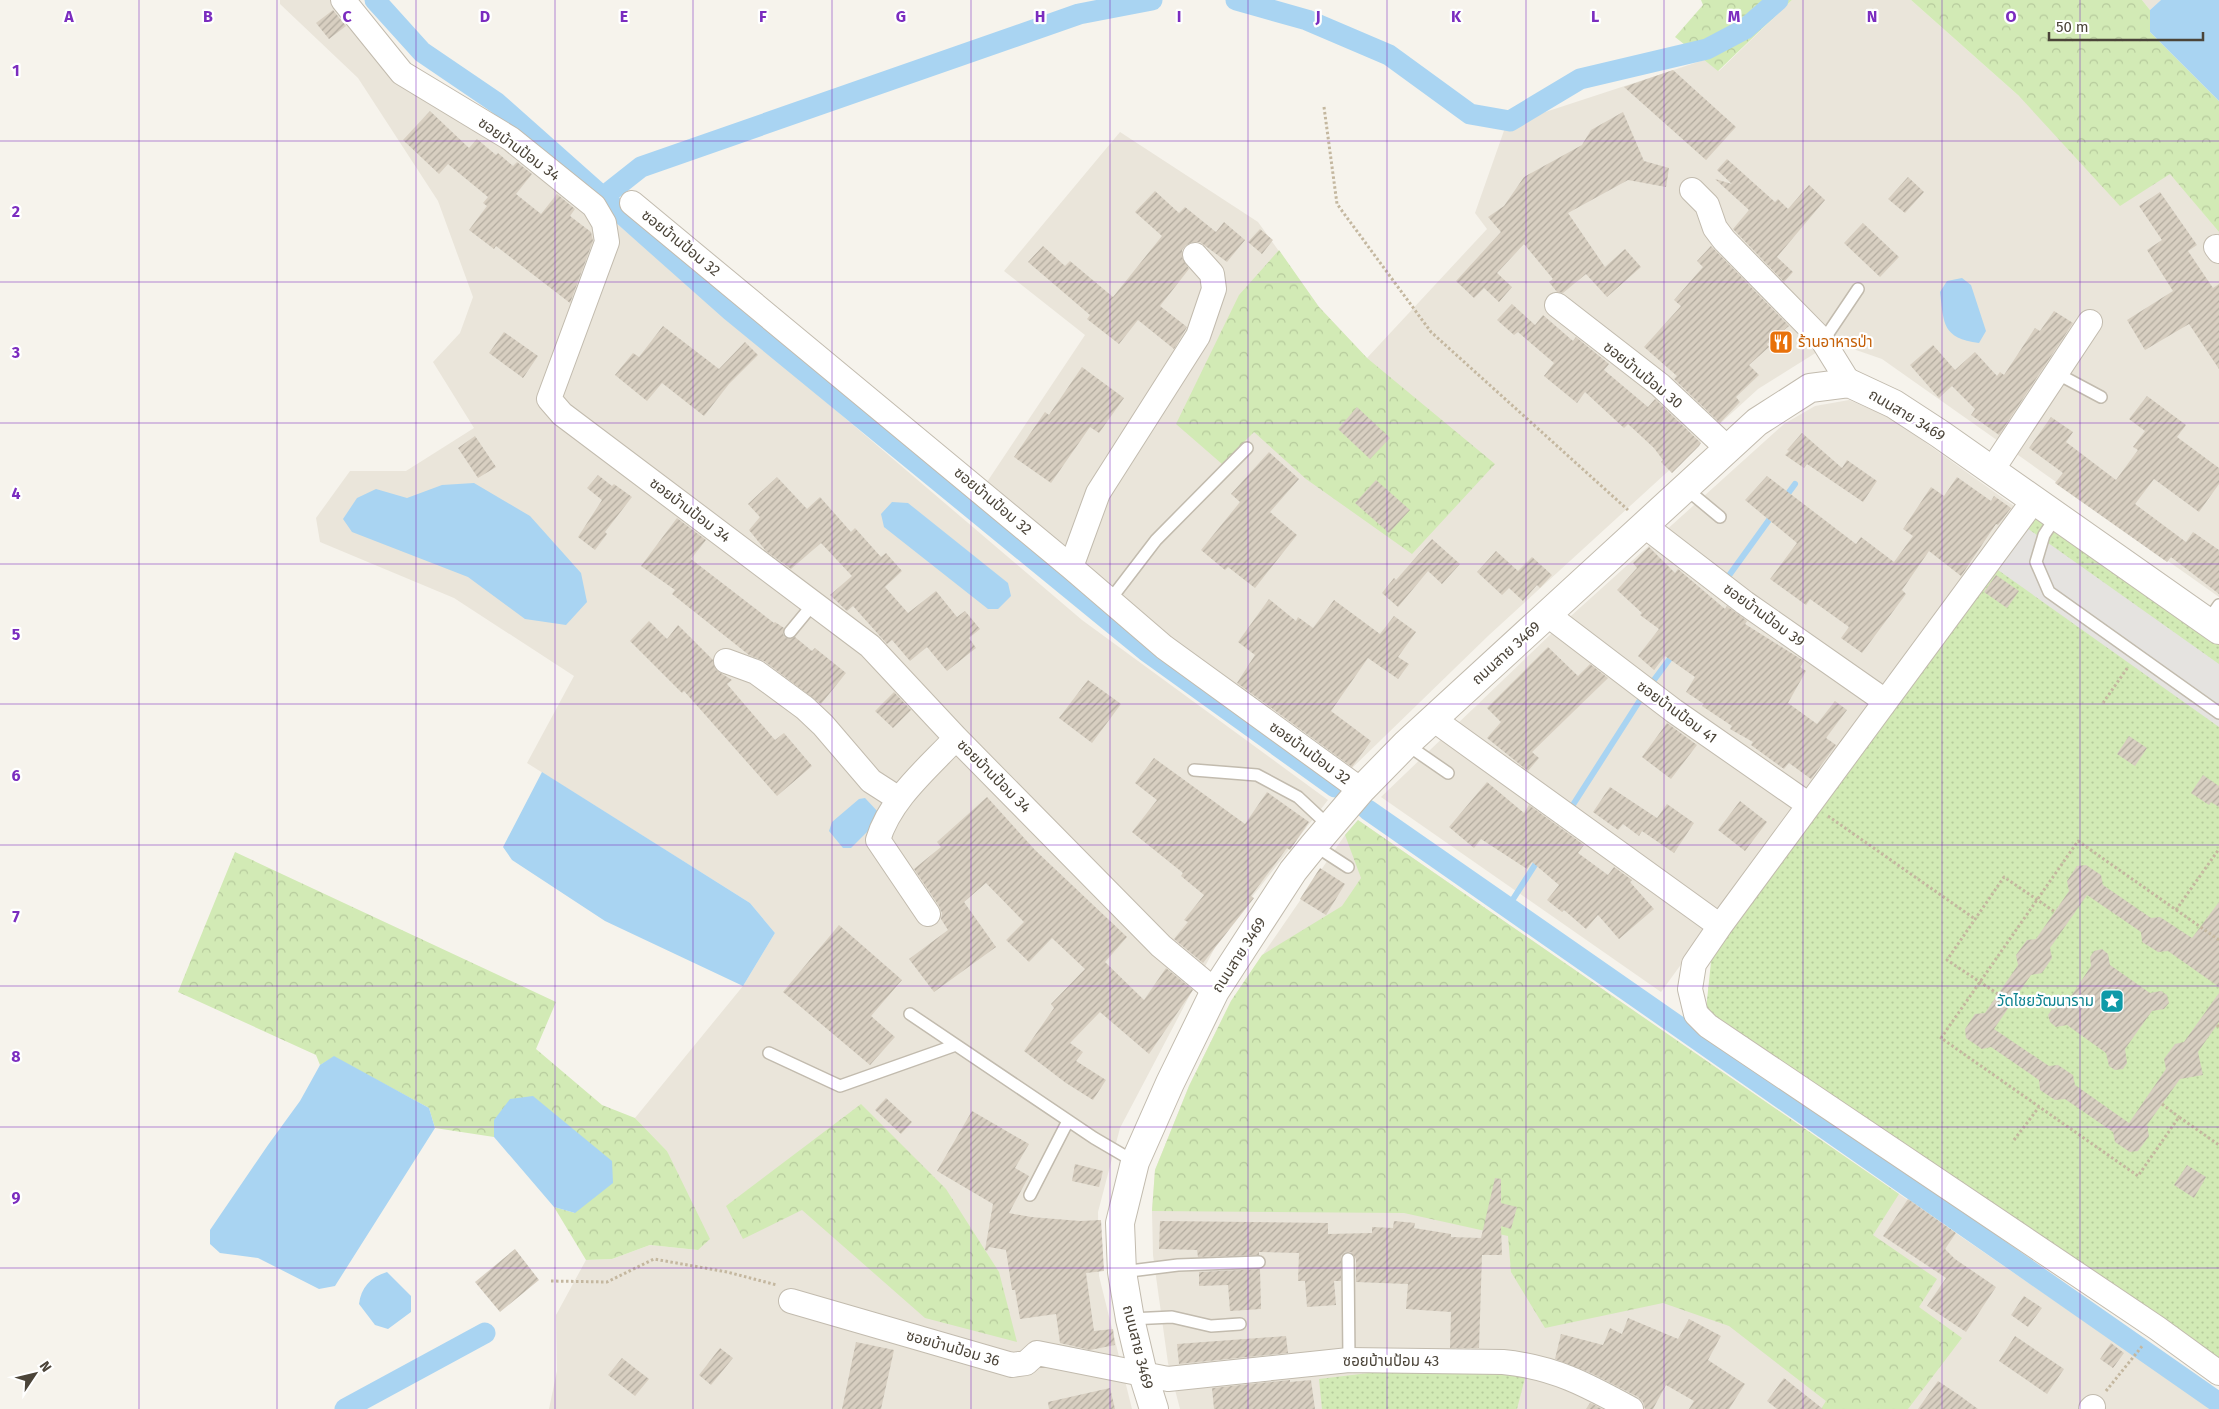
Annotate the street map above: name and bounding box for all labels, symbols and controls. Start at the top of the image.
text: A [63,7,74,26]
text: B [203,7,213,26]
text: C [342,7,352,26]
text: D [480,7,490,26]
text: E [620,7,628,26]
text: F [759,7,767,26]
text: G [896,7,906,26]
text: H [1035,7,1045,26]
text: I [1177,7,1181,26]
text: J [1314,7,1321,26]
text: K [1451,7,1462,26]
text: L [1591,7,1599,26]
text: M [1728,7,1741,26]
text: N [1867,7,1877,26]
text: O [2005,7,2017,26]
scale bar [2049,10,2203,42]
text: 50 m [2056,18,2089,36]
text: 1 [12,61,20,80]
street label: ซอยบ้านป้อม 34 [475,113,563,185]
text: 2 [12,202,20,221]
street label: ซอยบ้านป้อม 32 [638,206,724,280]
restaurant icon: ร้านอาหารป่า [1768,329,1794,355]
place label: ร้านอาหารป่า [1798,333,1873,351]
street label: ซอยบ้านป้อม 30 [1600,338,1686,412]
text: 3 [11,343,20,362]
street label: ถนนสาย 3469 [1865,385,1949,445]
street label: ซอยบ้านป้อม 32 [951,463,1035,539]
street label: ซอยบ้านป้อม 34 [646,474,734,546]
text: 4 [11,484,21,503]
street label: ซอยบ้านป้อม 39 [1720,579,1808,651]
street label: ถนนสาย 3469 [1468,617,1544,688]
text: 5 [12,625,21,644]
street label: ซอยบ้านป้อม 41 [1633,677,1721,747]
street label: ซอยบ้านป้อม 32 [1266,718,1354,788]
street label: ซอยบ้านป้อม 34 [954,736,1034,816]
text: 6 [11,766,21,785]
text: 7 [12,907,20,926]
street label: ถนนสาย 3469 [1208,914,1270,996]
place icon: วัดไชยวัฒนาราม [2099,988,2125,1014]
place label: วัดไชยวัฒนาราม [1997,992,2094,1010]
text: 8 [11,1047,21,1066]
text: 9 [12,1188,21,1207]
street label: ถนนสาย 3469 [1119,1303,1157,1391]
street label: ซอยบ้านป้อม 36 [904,1326,1002,1370]
north arrow [10,1349,60,1399]
street label: ซอยบ้านป้อม 43 [1343,1352,1439,1370]
text: N [36,1358,55,1376]

